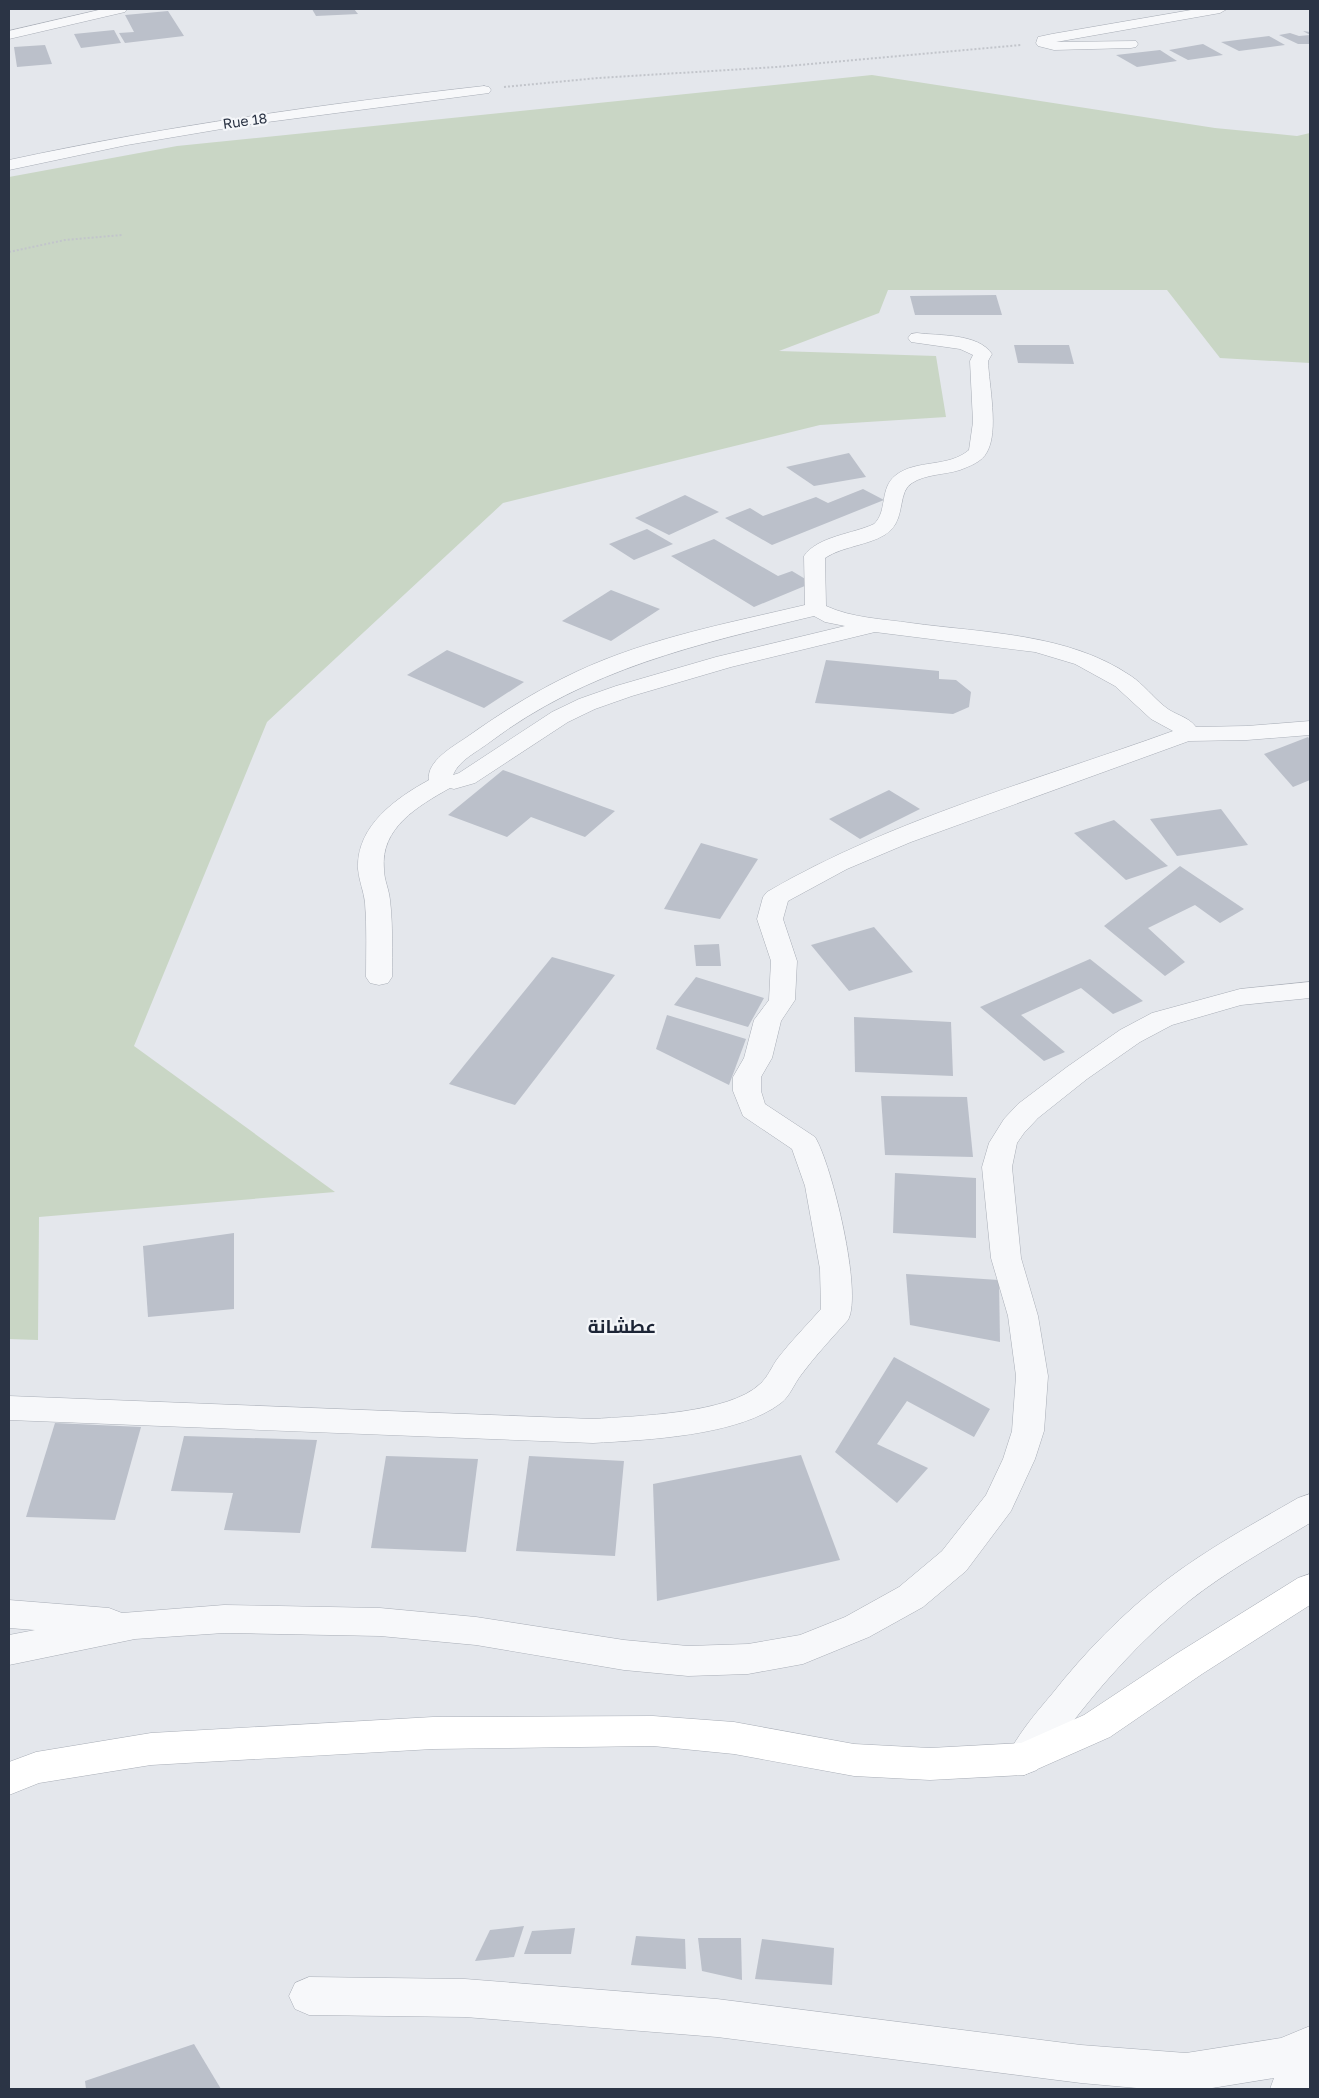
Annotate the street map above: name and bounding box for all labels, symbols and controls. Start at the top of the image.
street label: Rue 18 [222,109,268,132]
district label: عطشانة [588,1314,656,1337]

